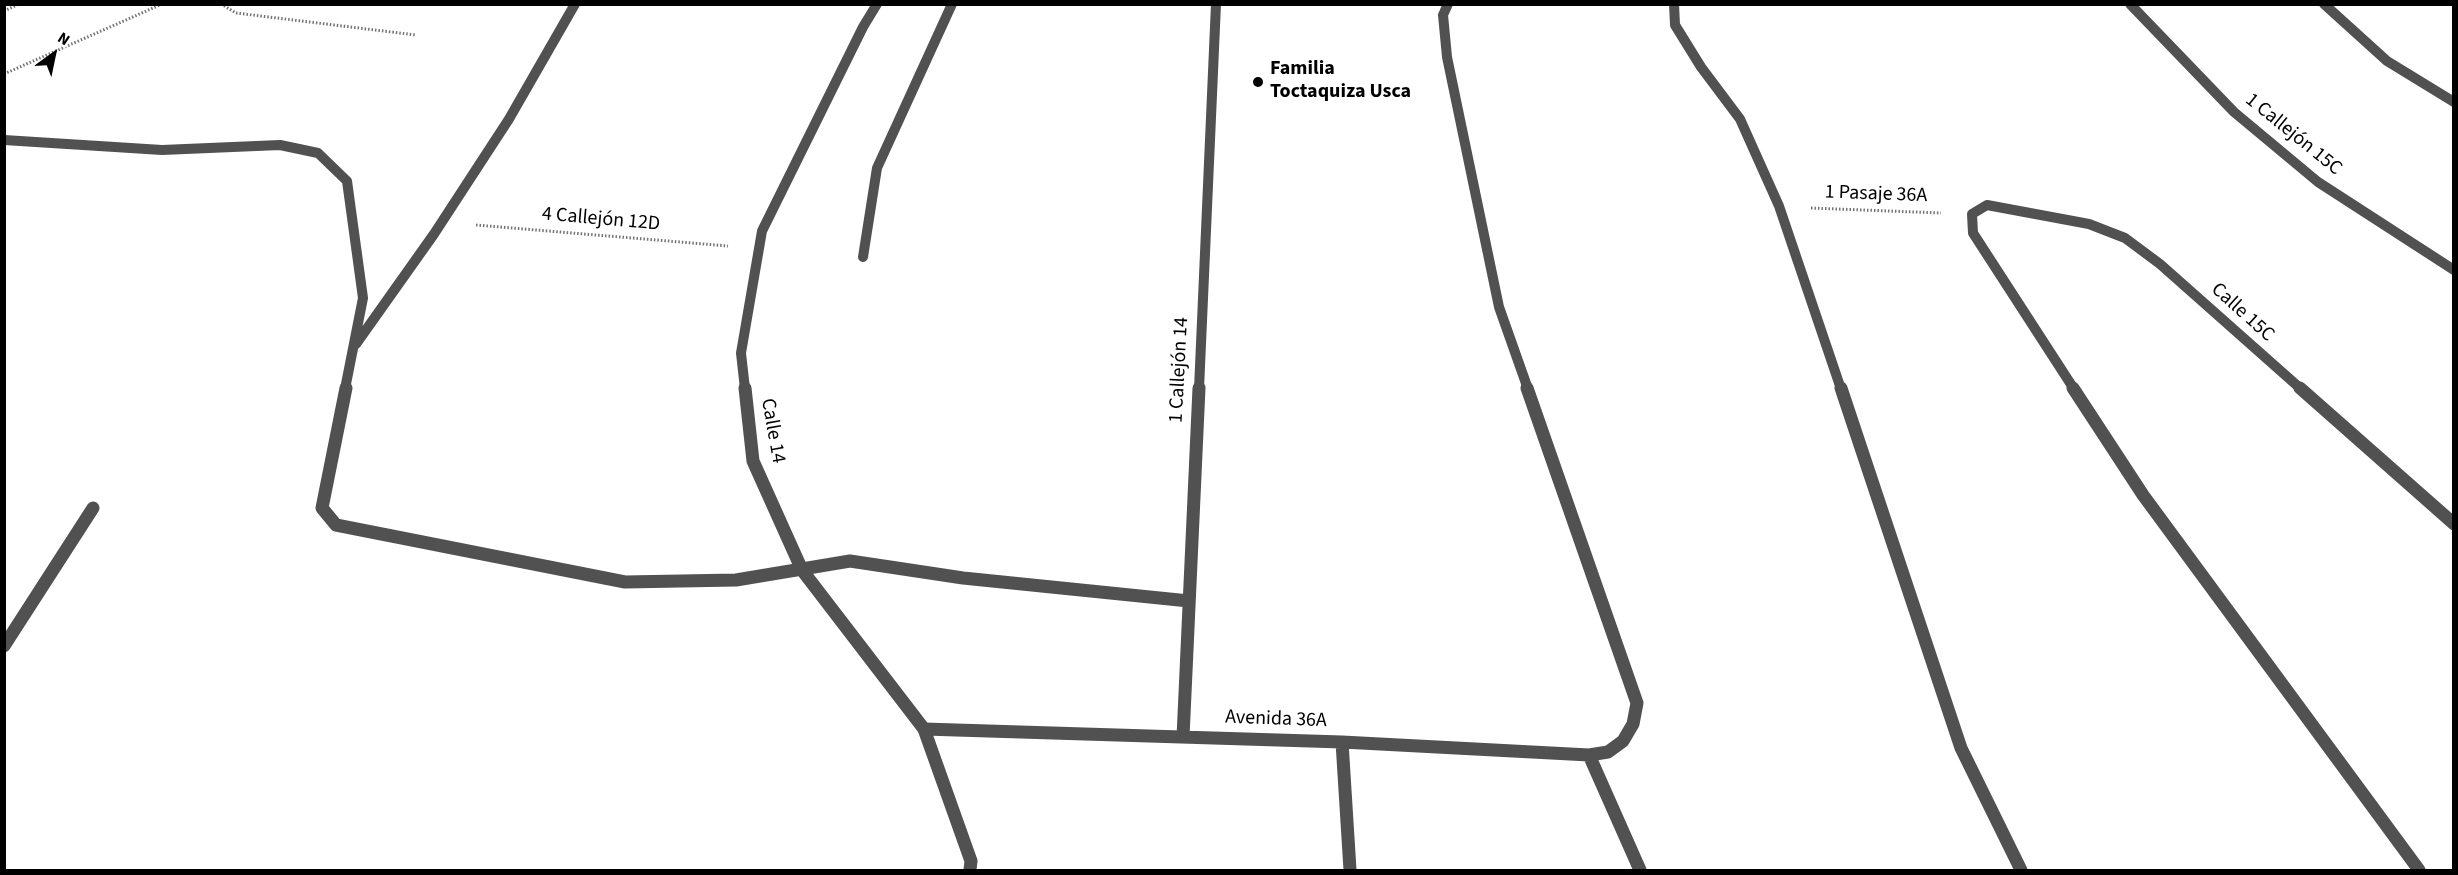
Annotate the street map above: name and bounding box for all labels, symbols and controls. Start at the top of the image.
north arrow [24,24,84,84]
text: N [53,27,74,51]
place label: Familia Toctaquiza Usca [1270,58,1411,105]
marker: Familia Toctaquiza Usca [1251,75,1265,89]
street label: 1 Callejón 15C [2240,89,2346,181]
street label: 1 Pasaje 36A [1824,181,1928,209]
street label: 4 Callejón 12D [541,203,661,237]
street label: Calle 15C [2205,278,2279,348]
street label: 1 Callejón 14 [1165,316,1195,424]
street label: Calle 14 [754,397,790,465]
street label: Avenida 36A [1225,706,1327,734]

